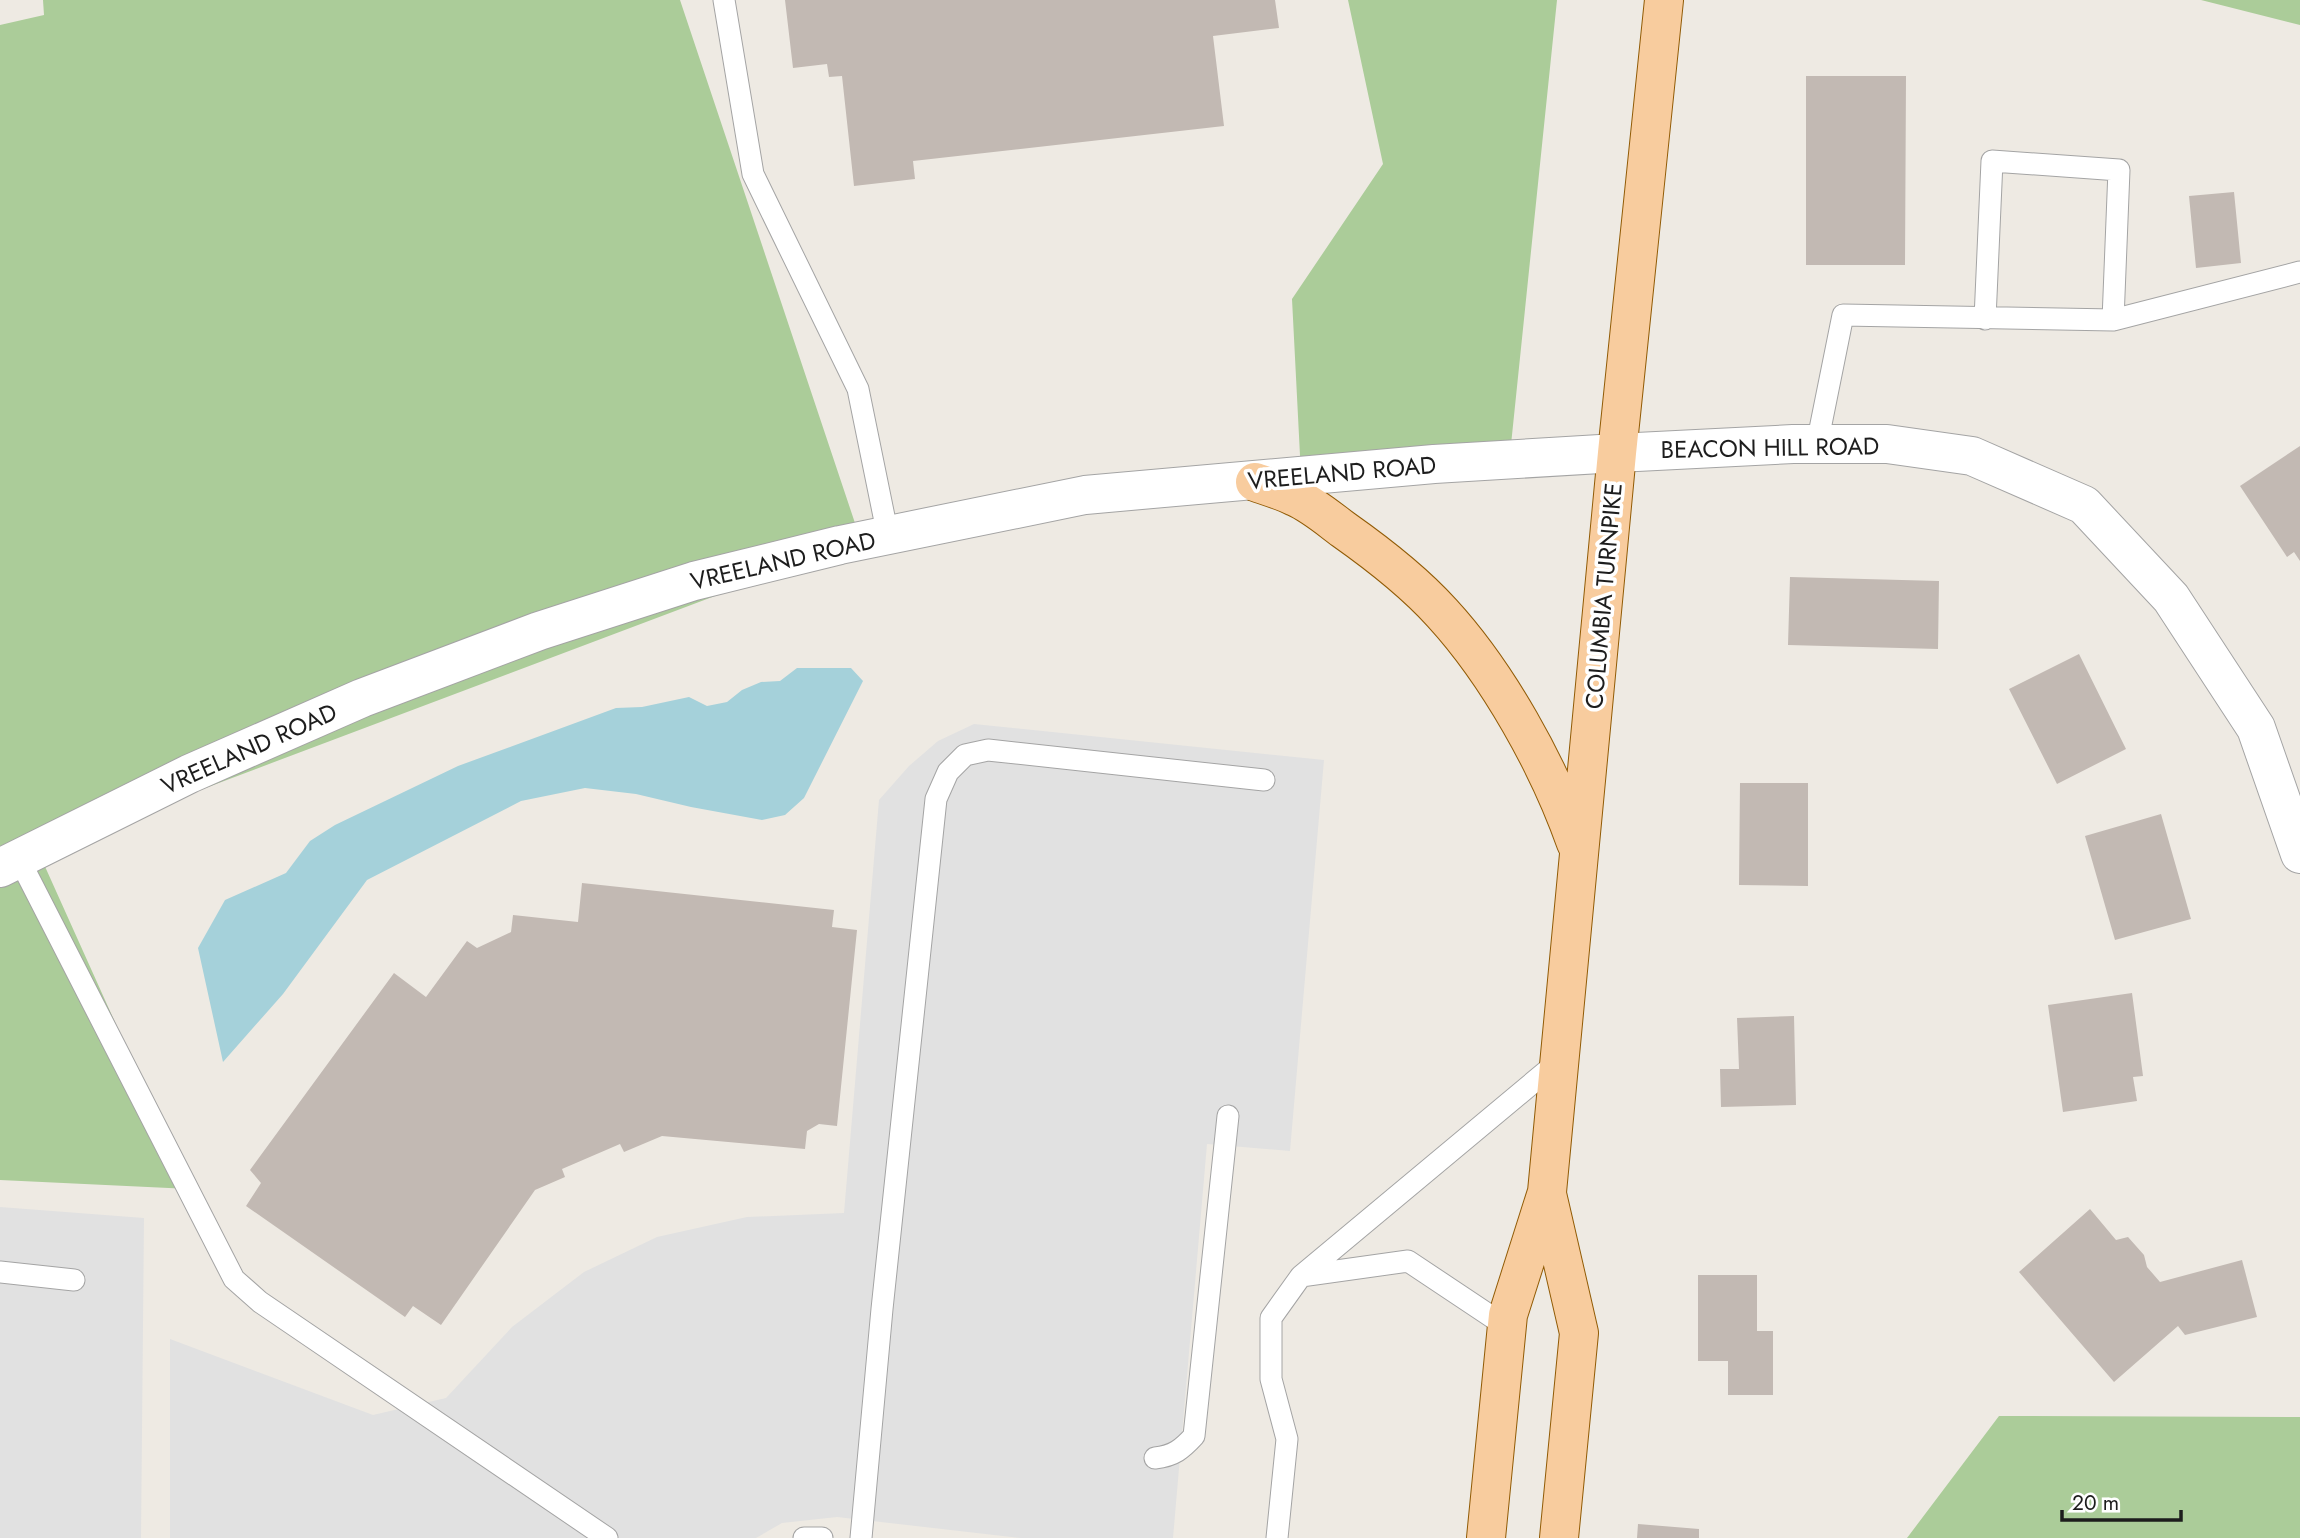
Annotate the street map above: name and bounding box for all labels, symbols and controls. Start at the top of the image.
street label: BEACON HILL ROAD [1660,428,1880,467]
street label: VREELAND ROAD [1246,447,1438,498]
street label: COLUMBIA TURNPIKE [1576,481,1631,711]
street label: VREELAND ROAD [687,522,879,599]
street label: VREELAND ROAD [155,694,342,803]
scale bar [2062,1478,2181,1522]
text: 20 m [2072,1488,2119,1518]

